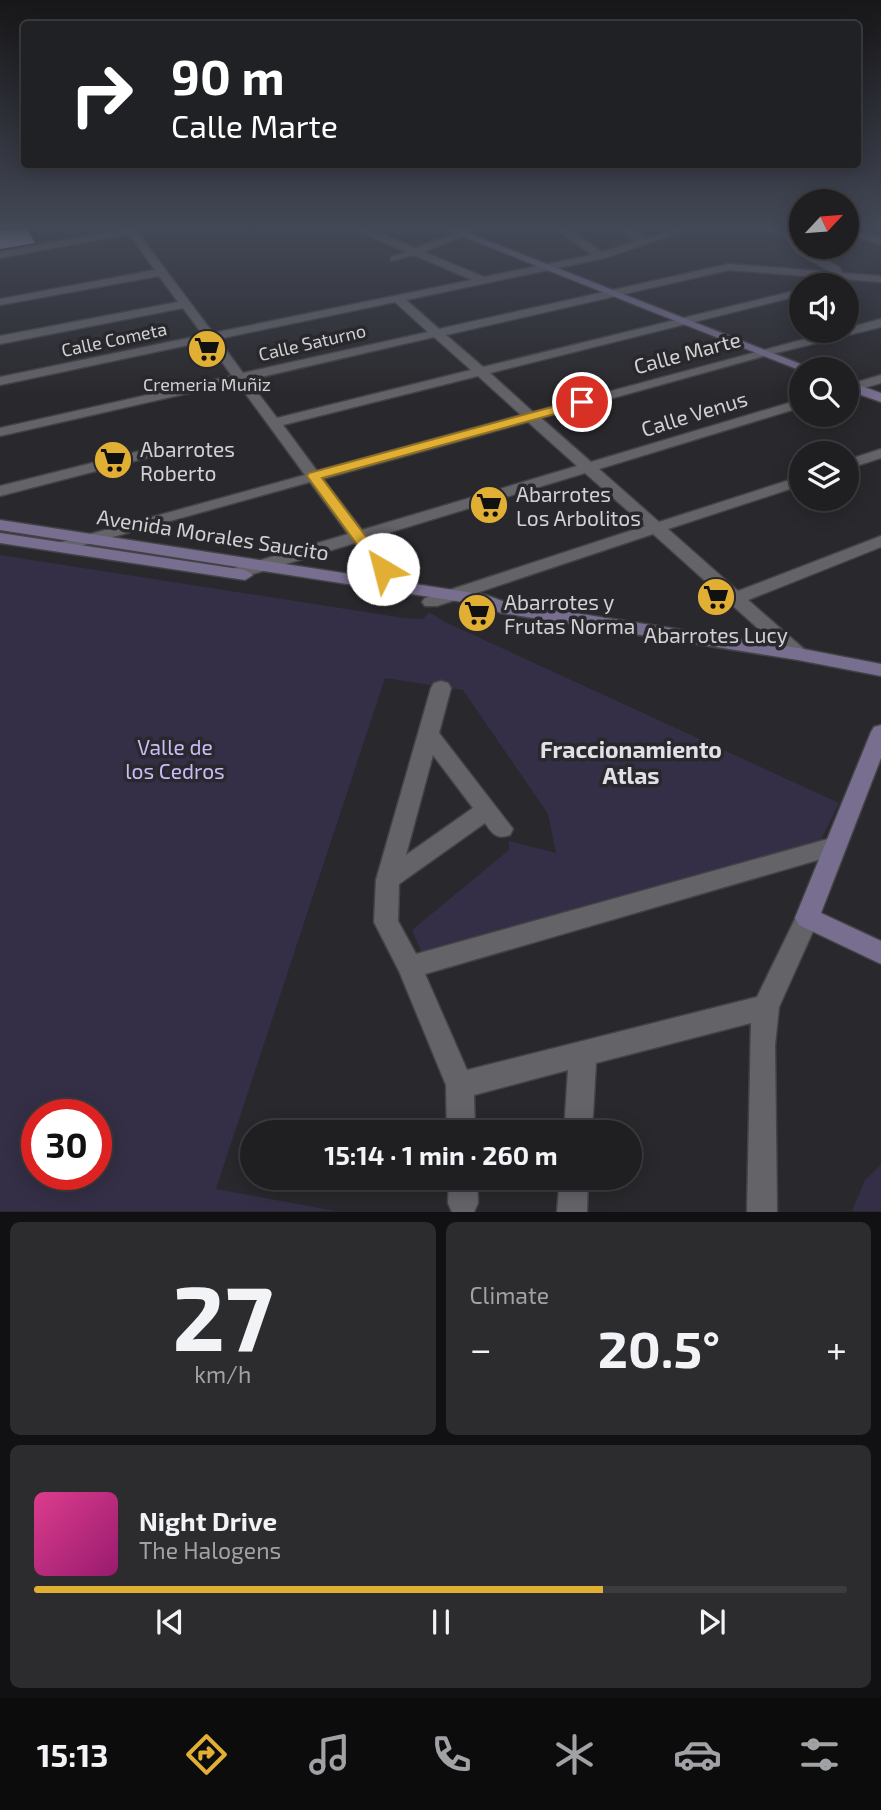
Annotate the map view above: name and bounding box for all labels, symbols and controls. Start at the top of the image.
text: 90 m [171,46,285,105]
icon: right [56,49,147,140]
text: Calle Marte [171,106,338,144]
north arrow [789,189,859,259]
map controls [789,189,859,511]
button: sound [789,273,859,343]
street label: Calle Cometa [59,317,169,361]
street label: Calle Saturno [256,319,368,365]
street label: Calle Marte [631,326,743,378]
supermarket icon: Cremeria Muñiz [186,328,228,370]
button: search [789,357,859,427]
pin [552,372,612,432]
place label: Cremeria Muñiz [143,373,271,395]
icon: arrive [563,383,601,421]
street label: Calle Venus [638,385,750,441]
place label: Abarrotes Roberto [140,436,235,485]
supermarket icon: Abarrotes Roberto [92,439,134,481]
button: layers [789,441,859,511]
place label: Abarrotes Los Arbolitos [516,481,641,530]
supermarket icon: Abarrotes Los Arbolitos [468,484,510,526]
street label: Avenida Morales Saucito [95,503,331,565]
position arrow [346,532,420,606]
supermarket icon: Abarrotes Lucy [695,576,737,618]
place label: Abarrotes y Frutas Norma [504,589,635,638]
supermarket icon: Abarrotes y Frutas Norma [456,592,498,634]
place label: Abarrotes Lucy [644,622,788,647]
park label: Valle de los Cedros [125,734,225,783]
district label: Fraccionamiento Atlas [540,735,722,789]
speed limit sign: 30 [21,1099,112,1190]
text: 15:14 · 1 min · 260 m [324,1139,558,1170]
text: 27 [172,1260,273,1369]
text: Climate [470,1281,549,1309]
text: 20.5° [598,1316,720,1378]
text: − [470,1325,492,1371]
text: + [826,1325,847,1371]
text: km/h [194,1360,251,1388]
text: Night Drive [139,1505,277,1536]
text: The Halogens [139,1536,281,1564]
icon: previous [151,1603,189,1641]
icon: pause [422,1603,460,1641]
icon: next [693,1603,731,1641]
icon: directions [182,1730,231,1779]
icon: music [305,1730,354,1779]
icon: phone [427,1730,476,1779]
icon: climate [550,1730,599,1779]
icon: car [673,1730,722,1779]
icon: filters [795,1730,844,1779]
text: 15:13 [37,1735,108,1773]

